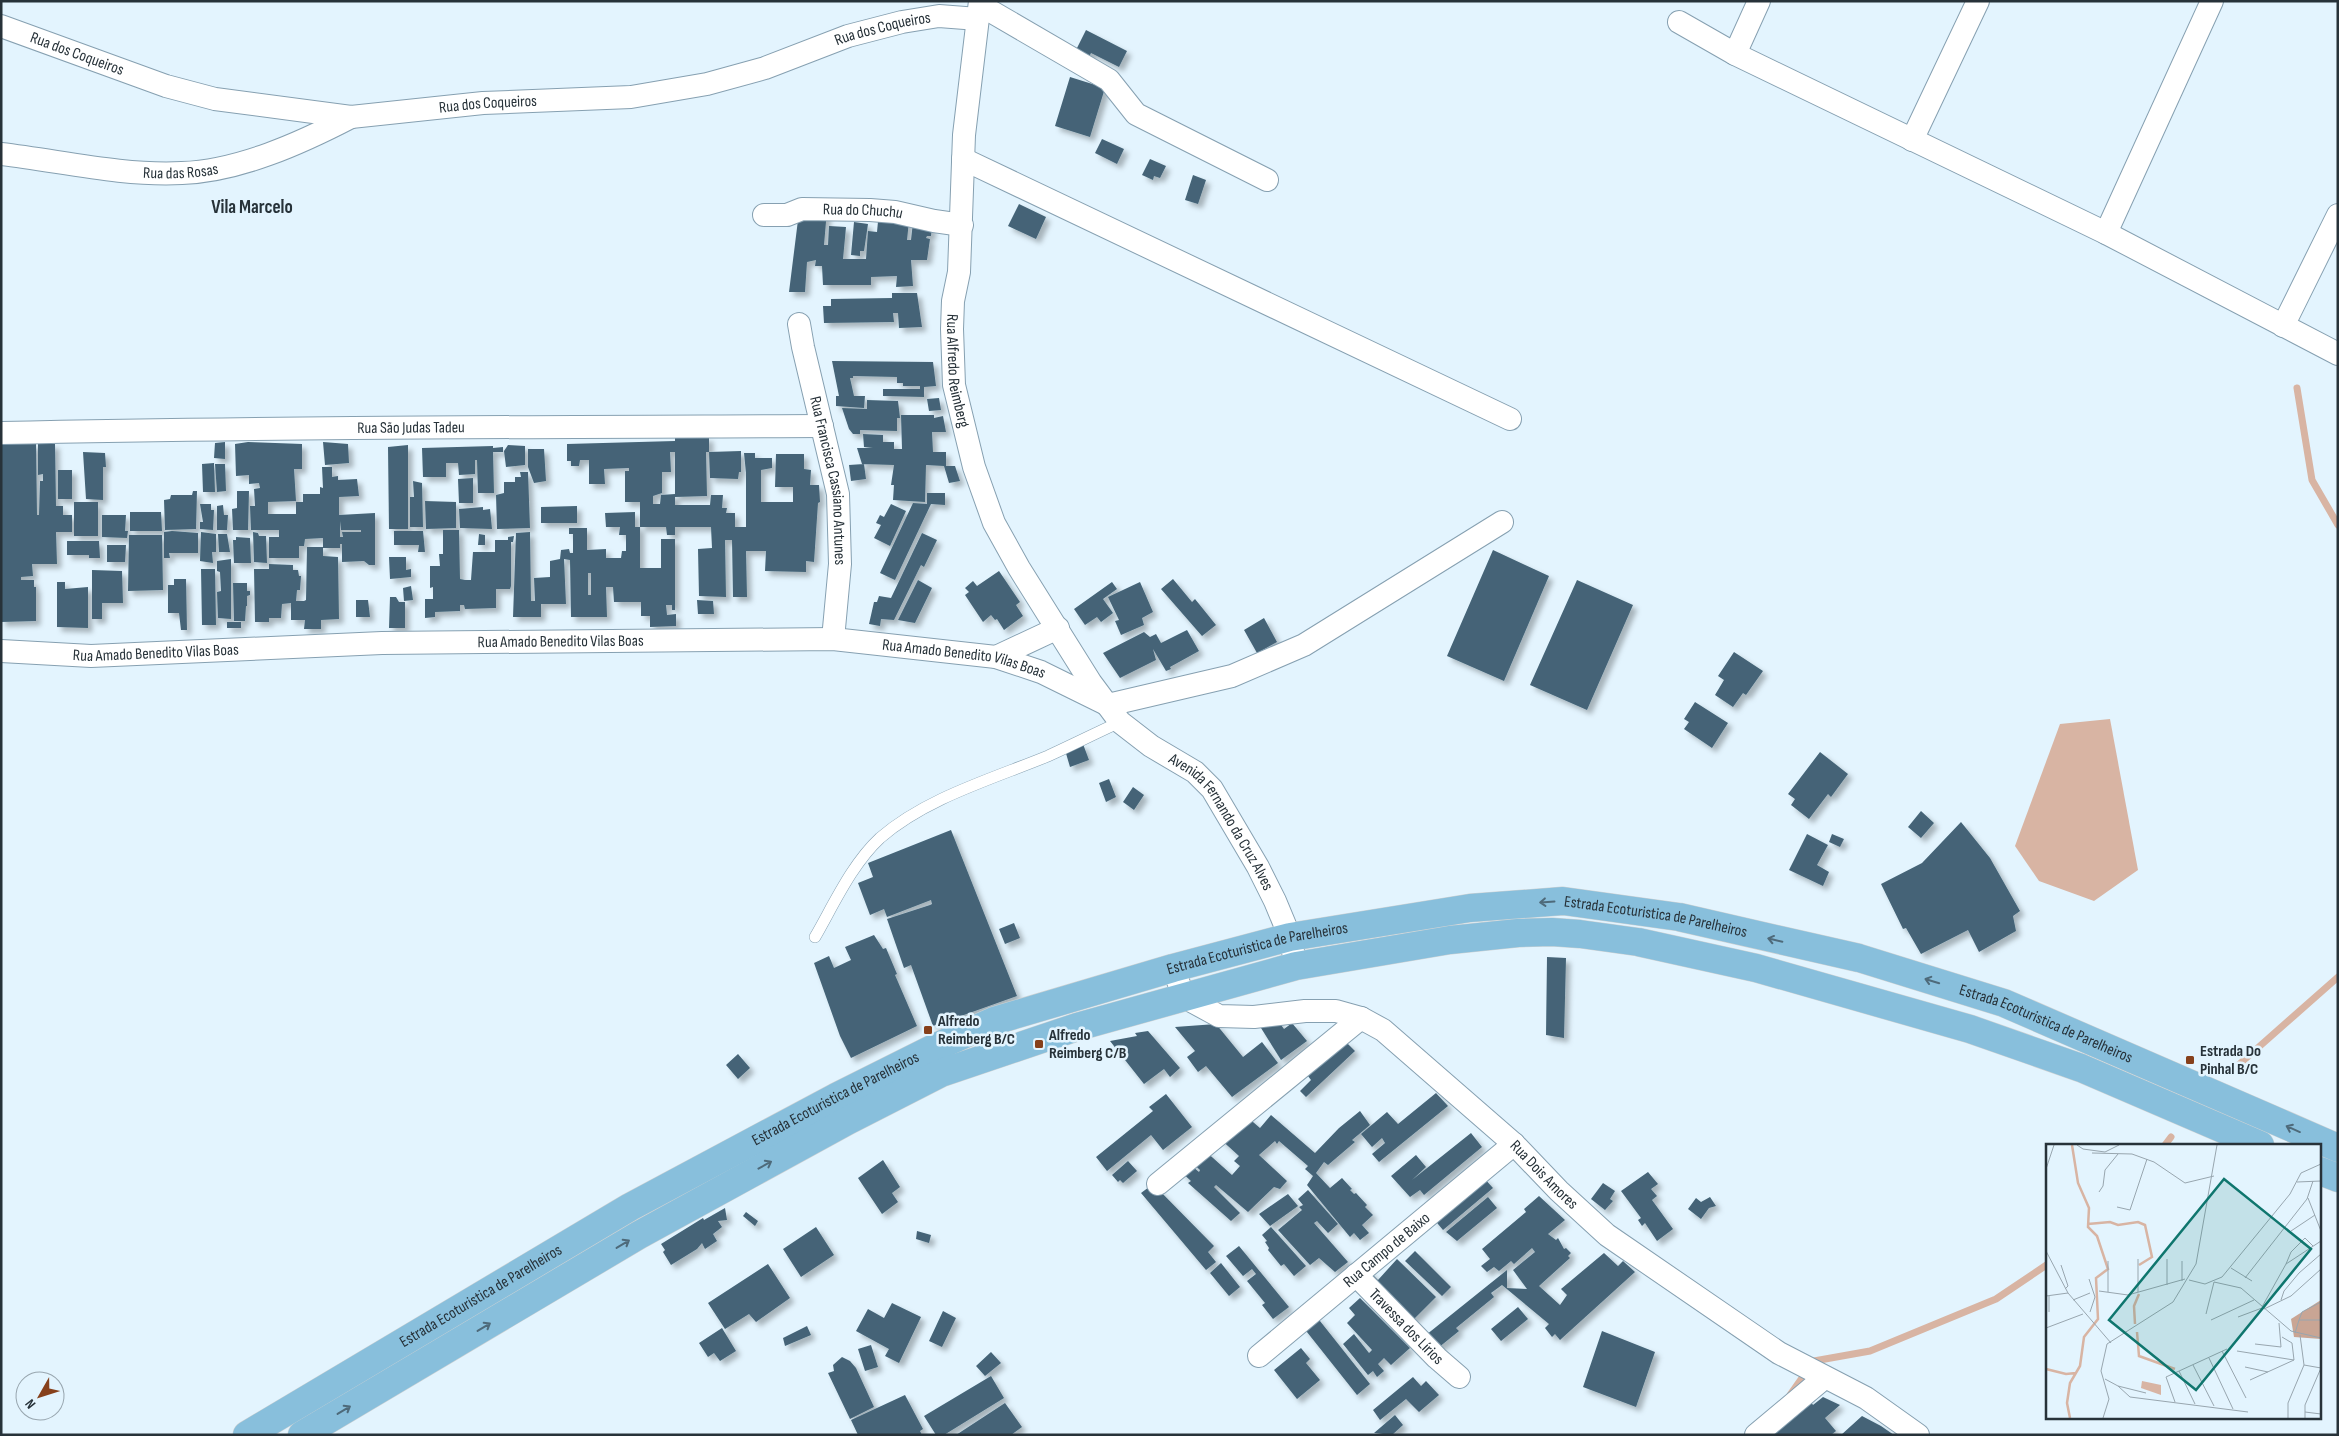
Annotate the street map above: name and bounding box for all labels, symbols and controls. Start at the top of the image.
street label: Rua dos Coqueiros [832,8,932,50]
street label: Rua dos Coqueiros [28,28,127,79]
street label: Rua dos Coqueiros [438,91,538,117]
street label: Rua das Rosas [143,159,220,183]
district label: Vila Marcelo [211,196,293,219]
street label: Rua do Chuchu [823,200,905,223]
street label: Rua Alfredo Reimberg [942,314,974,430]
street label: Rua Francisca Cassiano Antunes [806,394,850,566]
street label: Rua São Judas Tadeu [357,418,465,438]
street label: Rua Amado Benedito Vilas Boas [477,631,644,652]
street label: Rua Amado Benedito Vilas Boas [881,635,1049,682]
street label: Rua Amado Benedito Vilas Boas [72,640,239,666]
street label: Avenida Fernando da Cruz Alves [1165,749,1278,894]
street label: Estrada Ecoturistica de Parelheiros [1563,892,1749,942]
one-way arrow [1539,898,1555,907]
street label: Estrada Ecoturistica de Parelheiros [1164,918,1349,979]
one-way arrow [1768,935,1784,944]
one-way arrow [1925,976,1941,985]
street label: Estrada Ecoturistica de Parelheiros [1957,980,2136,1067]
place label: Alfredo Reimberg B/C [937,1012,1015,1049]
marker: Alfredo Reimberg B/C [922,1024,934,1036]
place label: Alfredo Reimberg C/B [1048,1026,1127,1063]
marker: Alfredo Reimberg C/B [1033,1038,1045,1050]
place label: Estrada Do Pinhal B/C [2200,1042,2261,1079]
street label: Estrada Ecoturistica de Parelheiros [749,1047,922,1150]
marker: Estrada Do Pinhal B/C [2184,1054,2196,1066]
one-way arrow [2286,1123,2301,1133]
street label: Rua Dois Amores [1506,1136,1582,1213]
inset map [2046,1144,2322,1418]
one-way arrow [758,1160,773,1170]
street label: Rua Campo de Baixo [1339,1208,1434,1291]
one-way arrow [616,1239,631,1249]
street label: Estrada Ecoturistica de Parelheiros [396,1240,566,1351]
street label: Travessa dos Lírios [1365,1285,1447,1369]
one-way arrow [476,1321,490,1331]
north arrow [15,1371,65,1421]
text: N [21,1396,39,1412]
one-way arrow [336,1404,350,1414]

